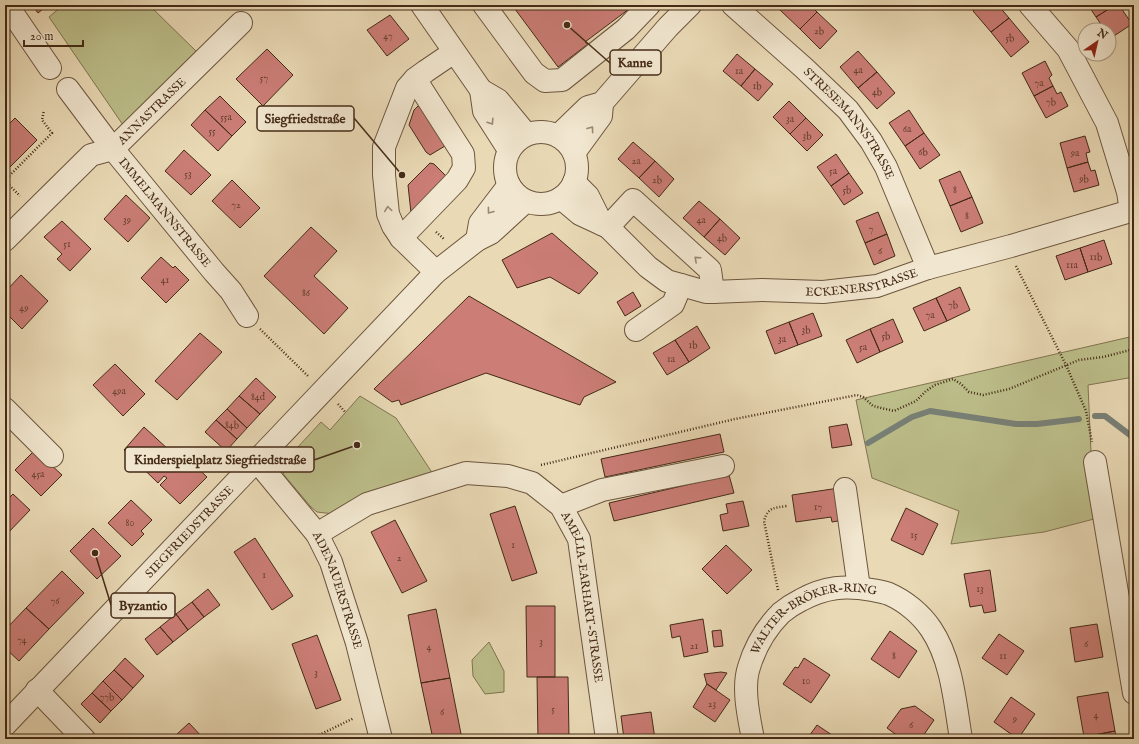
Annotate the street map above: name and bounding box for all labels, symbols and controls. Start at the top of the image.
scale bar [24,22,83,48]
north arrow [1077,22,1117,62]
house number: 2b [814,25,824,38]
text: N [1093,26,1110,43]
text: 20 m [30,29,53,44]
house number: 47 [383,30,393,43]
house number: 5b [1006,32,1014,45]
callout: Kanne [610,50,661,75]
text: Kanne [618,55,652,72]
house number: 4a [853,64,863,77]
house number: 1a [735,65,744,78]
street label: STRESEMANNSTRASSE [800,65,897,182]
house number: 57 [260,72,268,85]
street label: ANNASTRASSE [114,75,189,149]
house number: 7a [1035,77,1044,90]
house number: 1b [752,80,762,93]
house number: 4b [872,86,882,99]
house number: 7b [1046,96,1056,109]
callout: Siegfriedstraße [257,106,354,131]
house number: 55a [220,111,232,124]
text: Siegfriedstraße [264,111,346,128]
house number: 3a [786,113,795,126]
one-way arrow [486,117,493,124]
house number: 6a [903,123,912,136]
house number: 55 [208,125,216,138]
one-way arrow [586,127,593,134]
house number: 3b [802,130,812,143]
house number: 6b [918,146,928,159]
house number: 9a [1070,147,1080,160]
street label: IMMELMANNSTRASSE [115,155,214,271]
house number: 2a [631,155,641,168]
house number: 5a [829,165,838,178]
house number: 53 [184,168,192,181]
house number: 9b [1078,173,1089,186]
house number: 2b [652,174,662,187]
house number: 5b [843,184,851,197]
house number: 8 [953,184,957,197]
house number: 72 [231,199,241,212]
one-way arrow [384,206,393,212]
one-way arrow [488,206,495,213]
house number: 8 [965,210,969,223]
house number: 39 [123,214,131,227]
house number: 4a [696,214,706,227]
house number: 7 [869,223,874,236]
house number: 4b [717,232,727,245]
house number: 51 [63,238,71,251]
house number: 6 [878,245,883,258]
house number: 11b [1090,251,1102,264]
one-way arrow [695,256,702,263]
house number: 11a [1066,259,1079,272]
street label: ECKENERSTRASSE [805,265,920,300]
house number: 41 [161,274,170,287]
house number: 86 [302,287,311,300]
house number: 7b [948,299,958,312]
house number: 49 [19,302,29,315]
house number: 7a [926,309,935,322]
house number: 3b [801,324,811,337]
house number: 5b [882,330,890,343]
house number: 3a [778,333,787,346]
house number: 1b [688,339,698,352]
house number: 5a [859,341,868,354]
house number: 1a [667,353,676,366]
house number: 49a [112,385,126,398]
house number: 84d [251,391,266,404]
house number: 84b [225,419,239,432]
callout: Kinderspielplatz Siegfriedstraße [125,447,314,472]
text: Kinderspielplatz Siegfriedstraße [134,452,306,469]
house number: 45a [32,468,45,481]
street label: SIEGFRIEDSTRASSE [142,483,237,581]
house number: 17 [814,501,823,514]
street label: AMELIA-EARHART-STRASSE [557,508,606,683]
house number: 80 [126,517,134,530]
street label: ADENAUERSTRASSE [309,528,365,651]
house number: 15 [910,529,918,542]
house number: 1 [511,539,515,552]
house number: 2 [397,552,402,565]
house number: 1 [262,569,266,582]
street label: WALTER-BRÖKER-RING [748,580,879,657]
house number: 13 [976,583,984,596]
callout: Byzantio [111,593,175,618]
house number: 76 [51,595,60,608]
text: Byzantio [119,598,167,615]
house number: 74 [17,634,27,647]
house number: 3 [539,636,543,649]
house number: 6 [1084,638,1089,651]
house number: 21 [690,640,698,653]
house number: 4 [427,641,432,654]
house number: 8 [892,650,896,663]
house number: 11 [999,650,1007,663]
house number: 3 [314,667,318,680]
house number: 10 [802,675,810,688]
house number: 77b [100,691,114,704]
house number: 23 [708,698,716,711]
house number: 5 [551,703,555,716]
house number: 6 [440,706,445,719]
house number: 4 [1094,709,1099,722]
house number: 9 [1012,713,1017,726]
house number: 6 [909,719,914,732]

